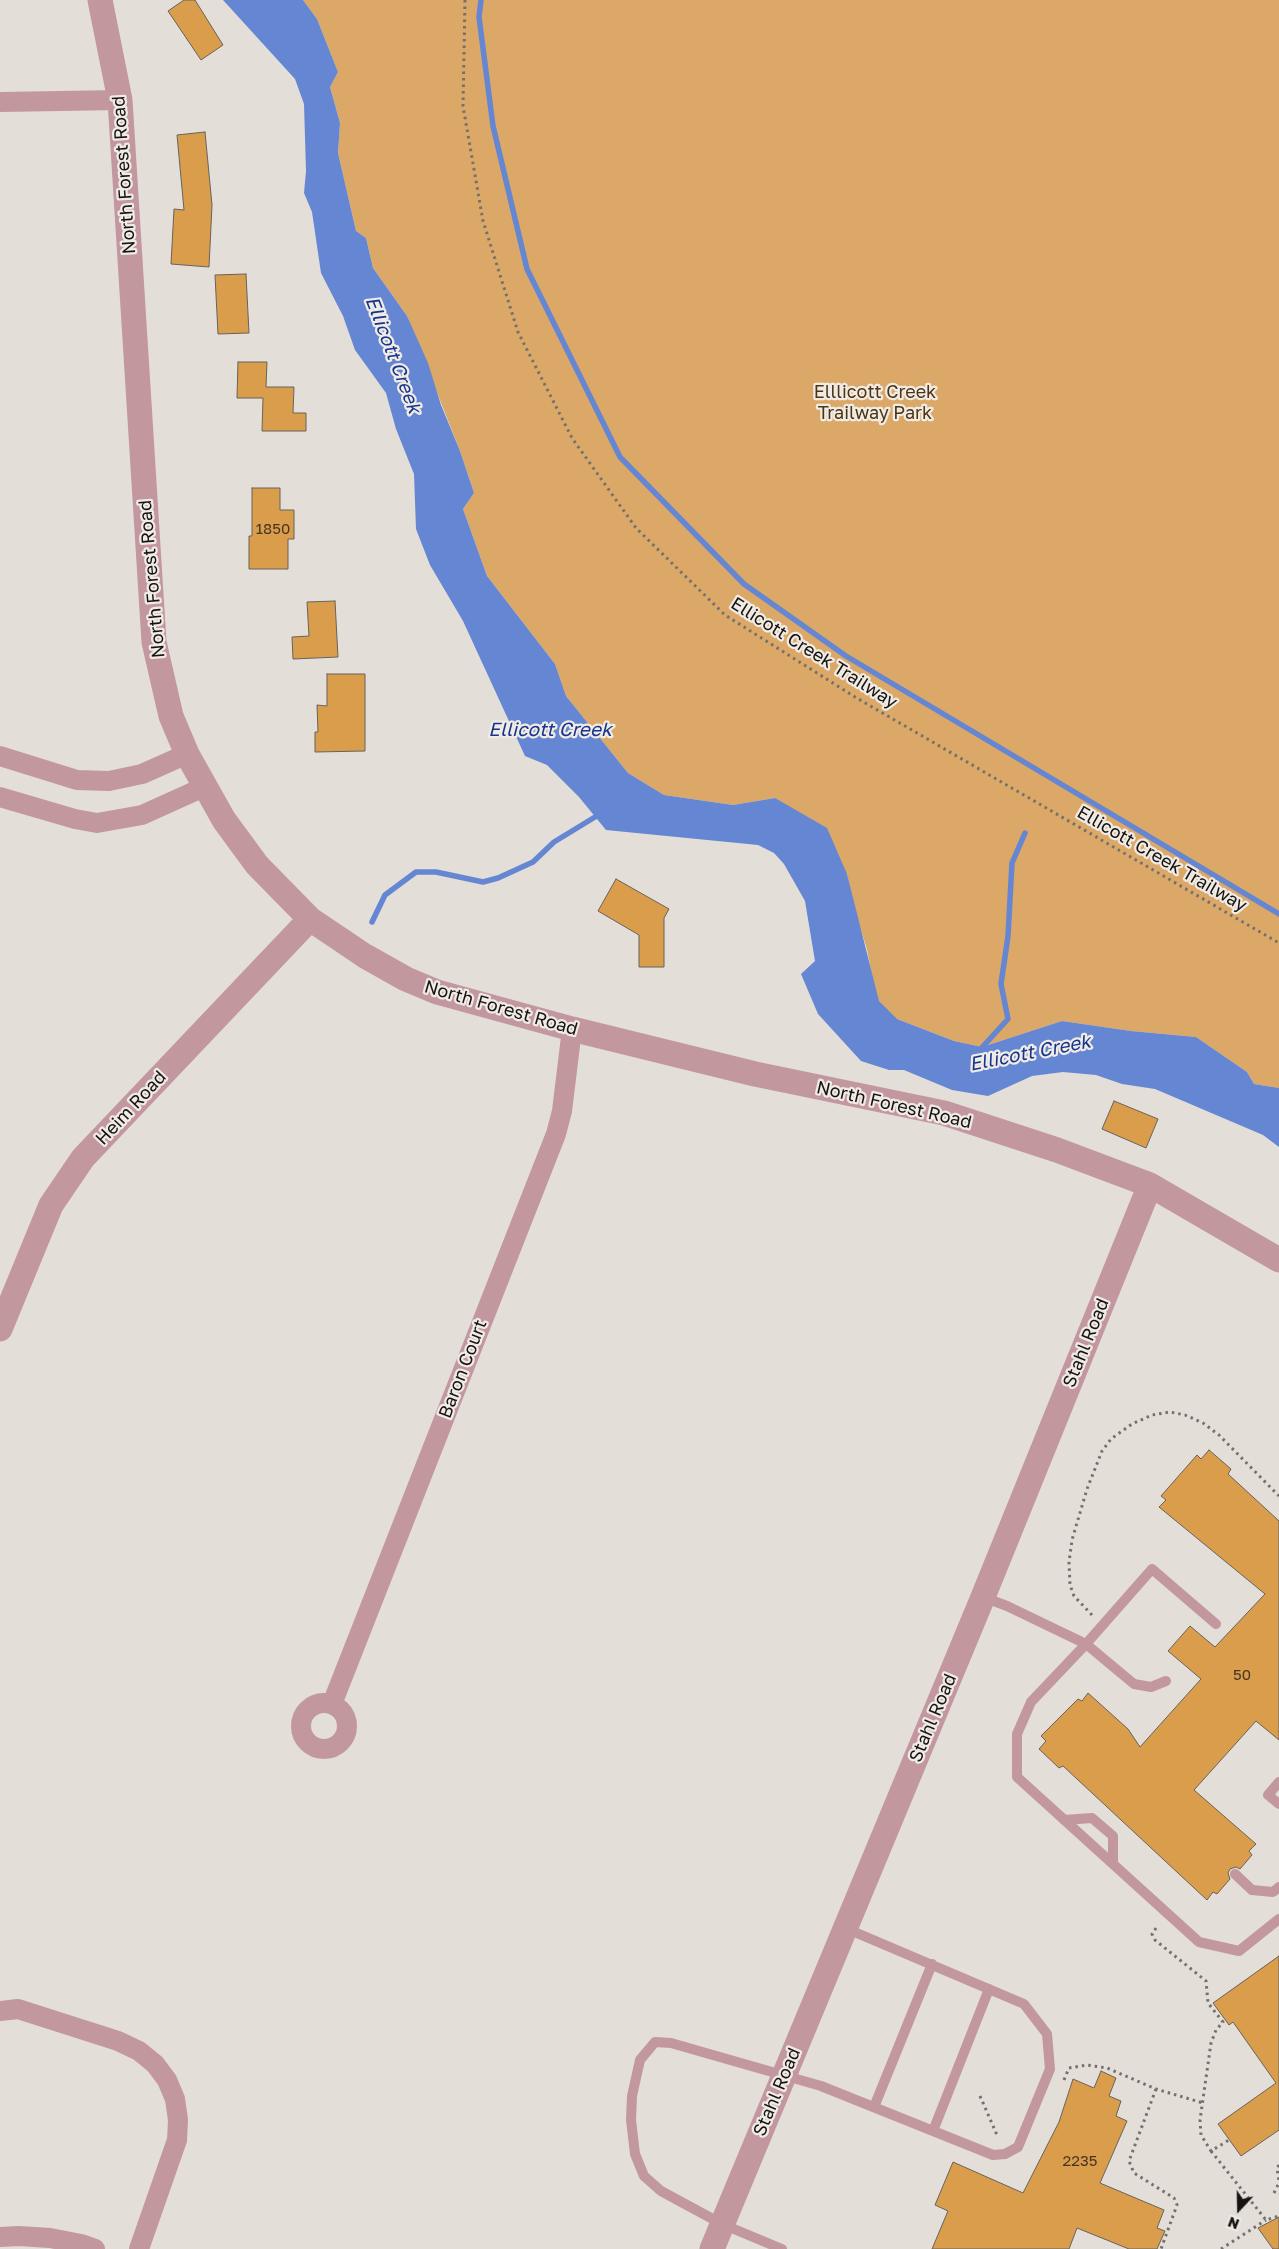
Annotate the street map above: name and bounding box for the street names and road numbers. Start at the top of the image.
street label: North Forest Road [108,95,140,255]
street label: North Forest Road [134,499,170,659]
street label: Ellicott Creek Trailway [727,593,901,713]
street label: Ellicott Creek Trailway [1073,802,1251,916]
street label: North Forest Road [422,976,580,1040]
street label: Heim Road [91,1066,171,1150]
street label: North Forest Road [814,1077,974,1133]
street label: Stahl Road [1058,1295,1114,1391]
street label: Baron Court [434,1317,492,1421]
street label: Stahl Road [905,1671,961,1765]
street label: Stahl Road [749,2045,805,2139]

